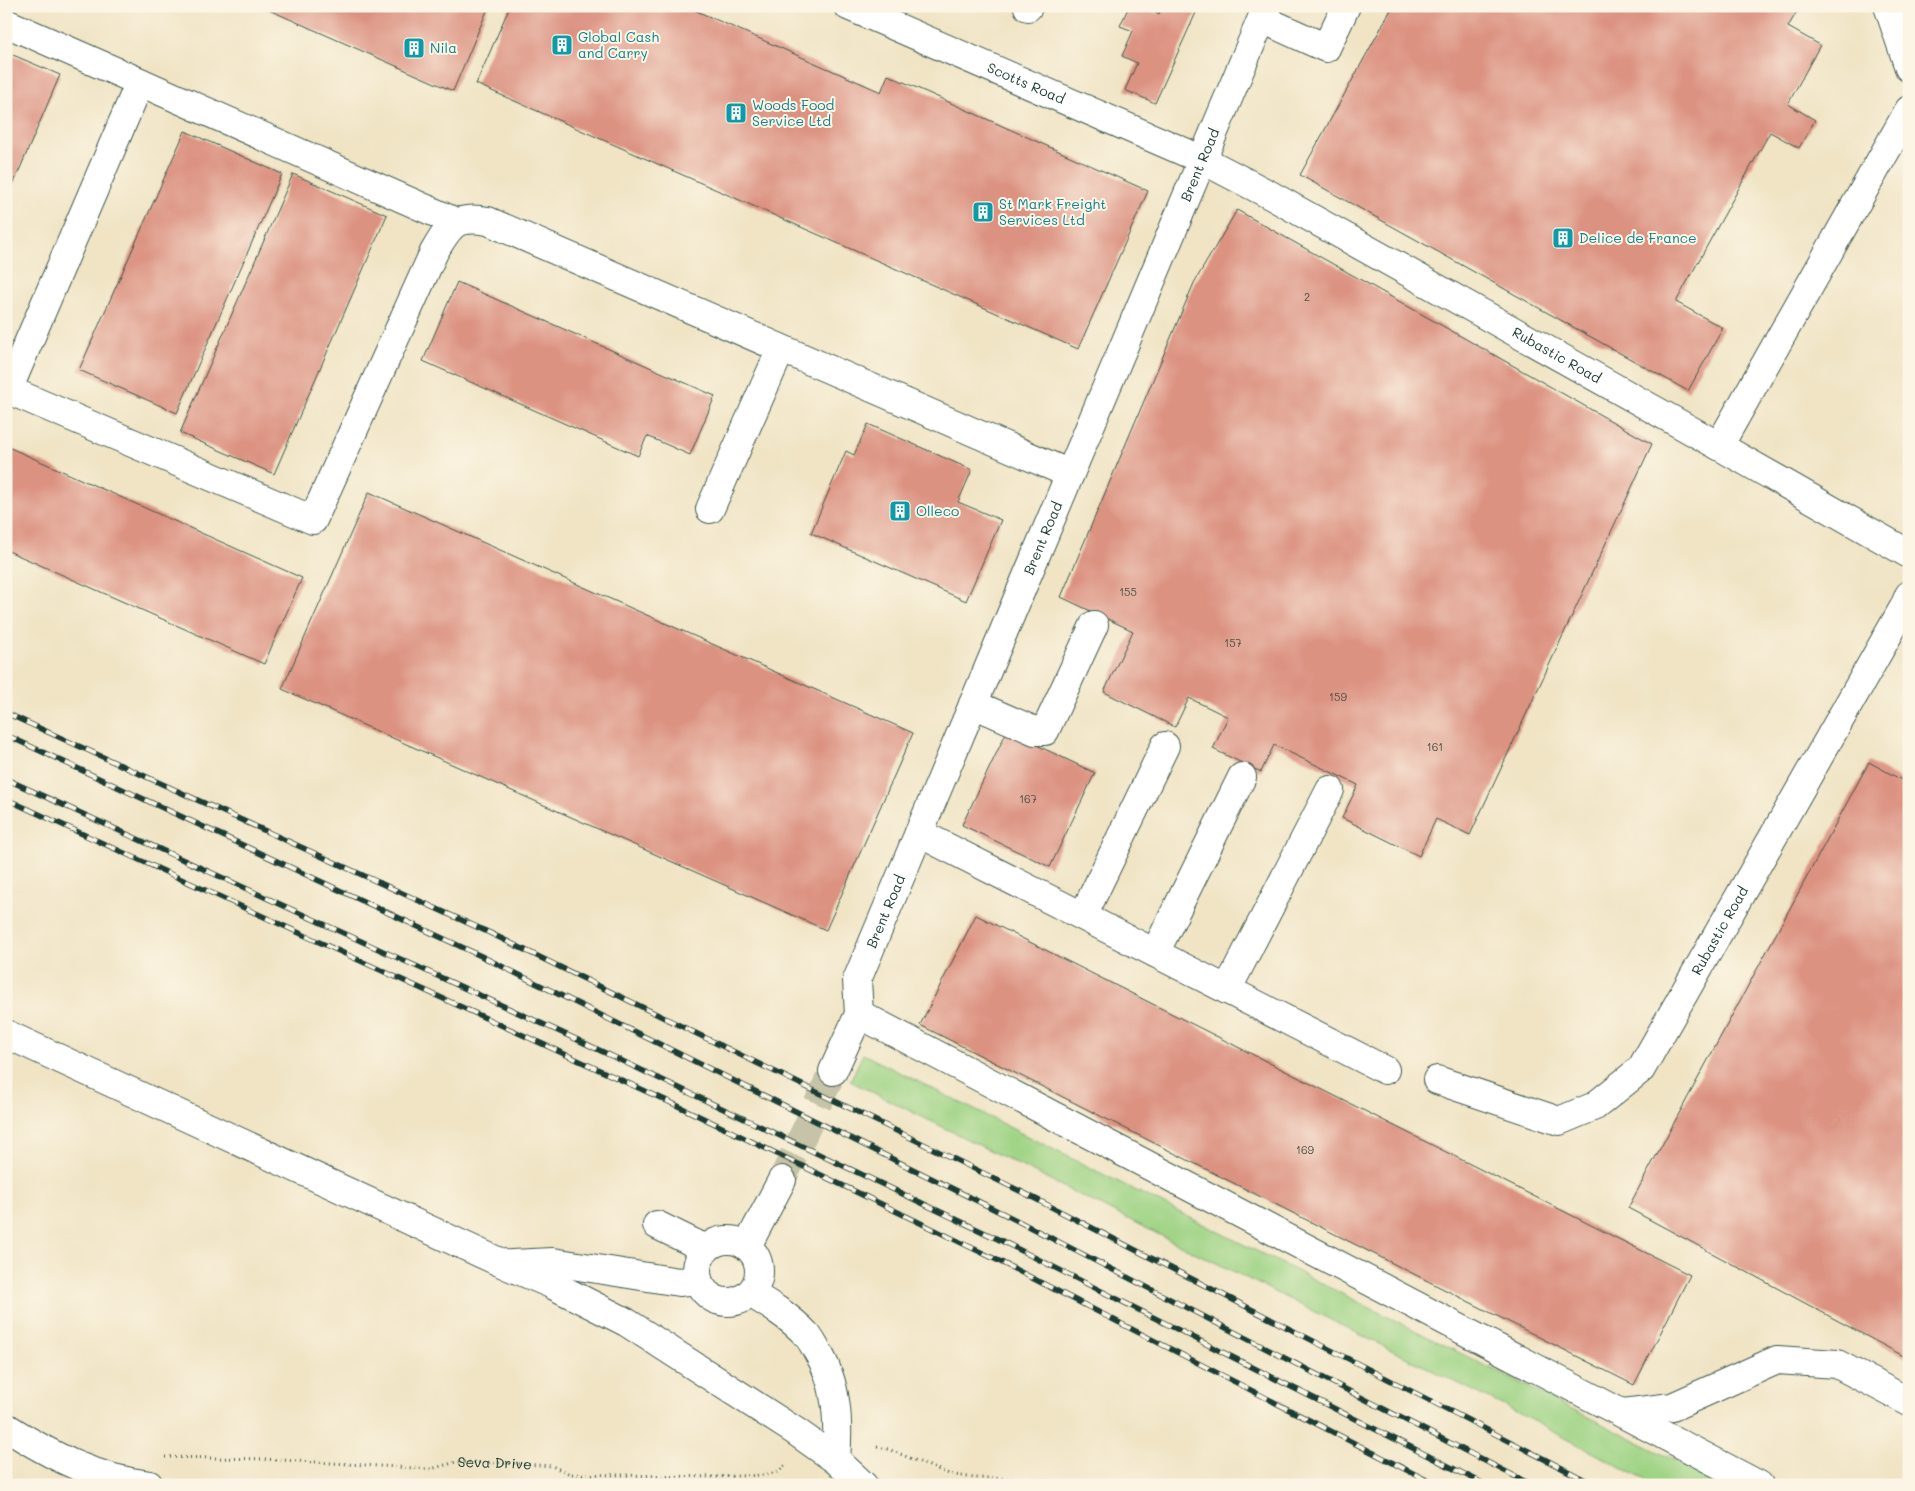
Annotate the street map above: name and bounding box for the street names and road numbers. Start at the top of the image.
street label: Scotts Road [984,58,1068,108]
street label: Brent Road [1176,125,1224,204]
street label: Rubastic Road [1509,322,1605,387]
street label: Brent Road [1019,498,1066,578]
street label: Brent Road [862,872,909,951]
street label: Rubastic Road [1687,882,1752,978]
street label: Seva Drive [457,1452,532,1474]

